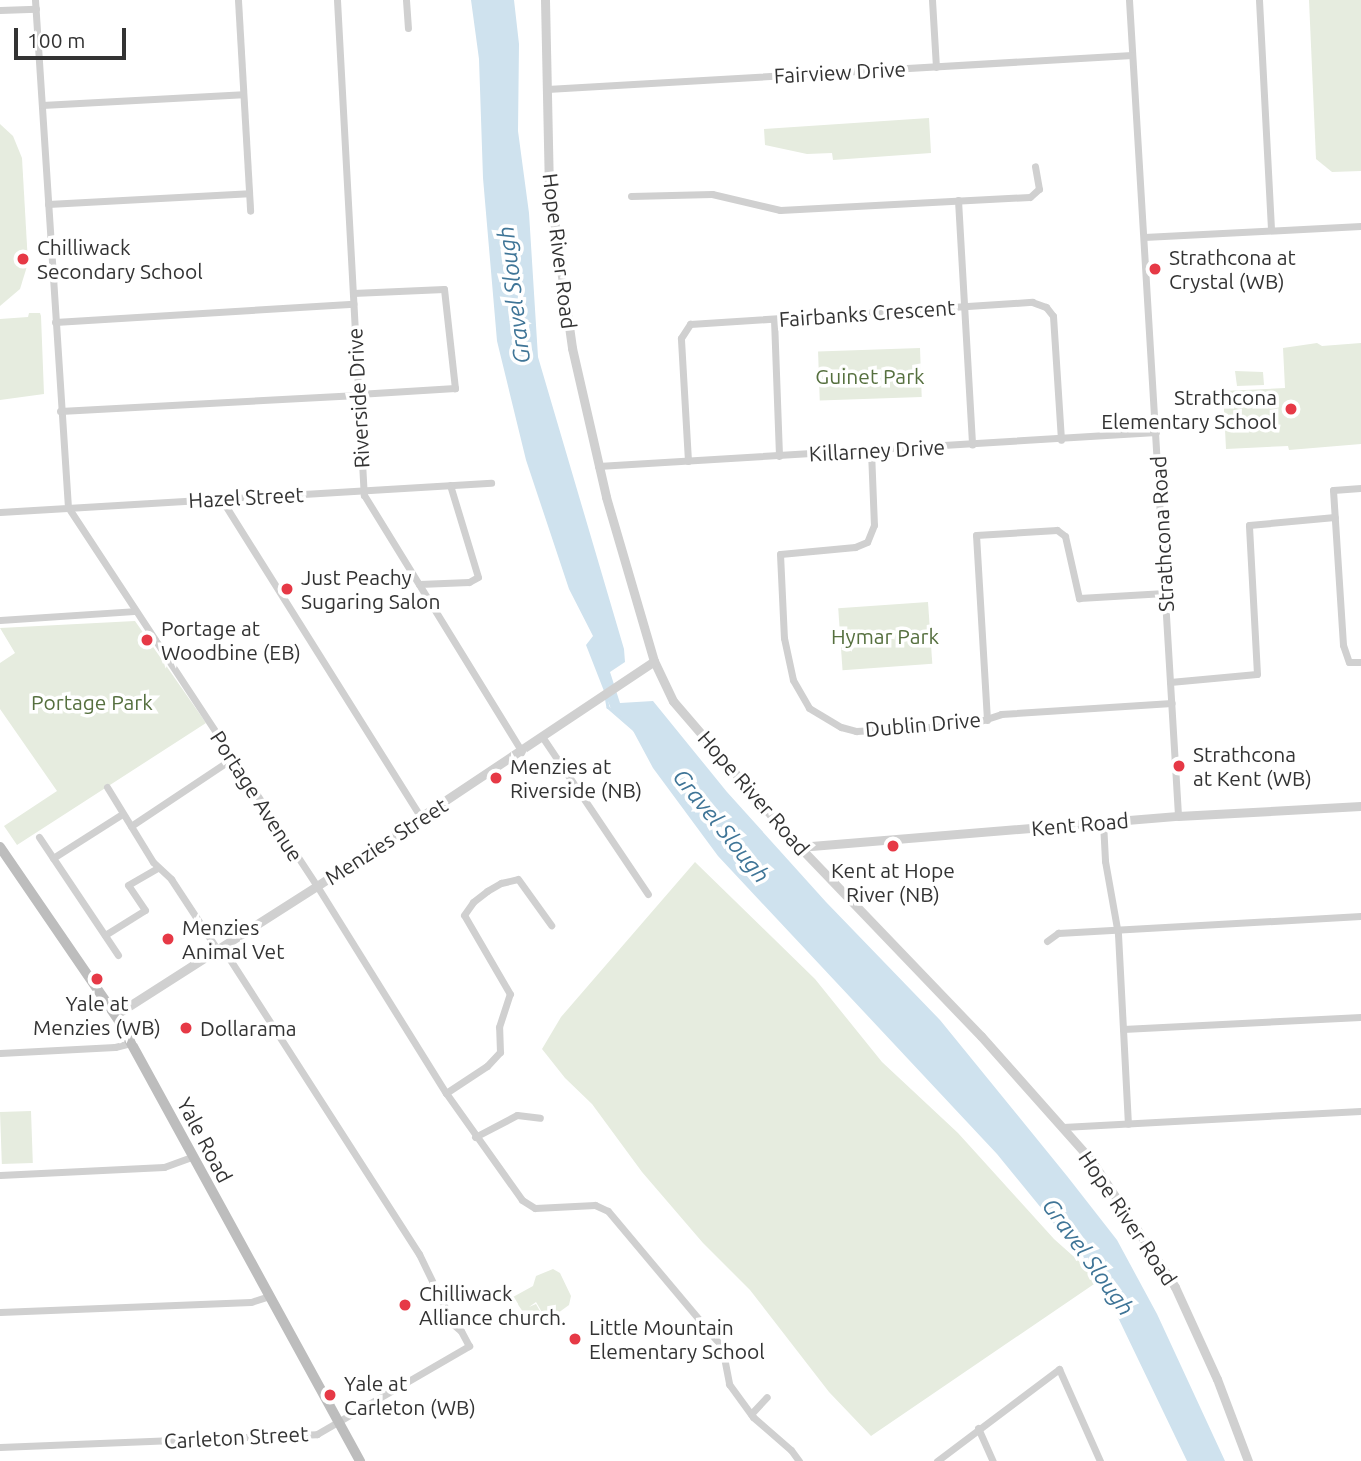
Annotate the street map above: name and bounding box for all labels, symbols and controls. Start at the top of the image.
scale bar [18,14,130,58]
text: 100 m [27,28,85,52]
street label: Fairview Drive [773,56,907,88]
street label: Hope River Road [538,172,582,330]
water label: Gravel Slough [492,225,536,365]
place label: Chilliwack Secondary School [37,234,203,284]
place label: Strathcona at Crystal (WB) [1169,244,1296,294]
marker: Chilliwack Secondary School [15,251,31,267]
marker: Strathcona at Crystal (WB) [1147,261,1163,277]
street label: Fairbanks Crescent [778,294,956,332]
street label: Riverside Drive [342,327,374,469]
park label: Guinet Park [815,363,925,389]
place label: Strathcona Elementary School [1101,384,1277,434]
marker: Strathcona Elementary School [1283,401,1299,417]
street label: Killarney Drive [808,434,946,466]
street label: Strathcona Road [1145,455,1179,613]
street label: Hazel Street [188,481,304,513]
place label: Just Peachy Sugaring Salon [301,564,440,614]
marker: Just Peachy Sugaring Salon [279,581,295,597]
place label: Portage at Woodbine (EB) [161,615,301,665]
park label: Hymar Park [831,623,939,649]
marker: Portage at Woodbine (EB) [139,632,155,648]
park label: Portage Park [31,689,153,715]
street label: Dublin Drive [864,706,982,742]
street label: Portage Avenue [205,726,309,866]
street label: Hope River Road [693,726,815,860]
place label: Strathcona at Kent (WB) [1193,741,1312,791]
place label: Menzies at Riverside (NB) [510,753,642,803]
marker: Strathcona at Kent (WB) [1171,758,1187,774]
water label: Gravel Slough [667,764,775,888]
marker: Menzies at Riverside (NB) [488,770,504,786]
street label: Menzies Street [320,792,452,890]
street label: Kent Road [1030,807,1130,841]
marker: Kent at Hope River (NB) [885,838,901,854]
place label: Kent at Hope River (NB) [831,857,955,907]
place label: Menzies Animal Vet [182,914,284,964]
marker: Menzies Animal Vet [160,931,176,947]
marker: Yale at Menzies (WB) [89,971,105,987]
place label: Yale at Menzies (WB) [33,990,161,1040]
place label: Dollarama [200,1015,297,1041]
marker: Dollarama [178,1020,194,1036]
street label: Yale Road [172,1093,238,1187]
street label: Hope River Road [1074,1146,1182,1290]
water label: Gravel Slough [1036,1193,1140,1321]
place label: Chilliwack Alliance church. [419,1280,566,1330]
marker: Chilliwack Alliance church. [397,1297,413,1313]
place label: Little Mountain Elementary School [589,1314,765,1364]
marker: Little Mountain Elementary School [567,1331,583,1347]
place label: Yale at Carleton (WB) [344,1370,476,1420]
marker: Yale at Carleton (WB) [322,1387,338,1403]
street label: Carleton Street [163,1421,309,1453]

